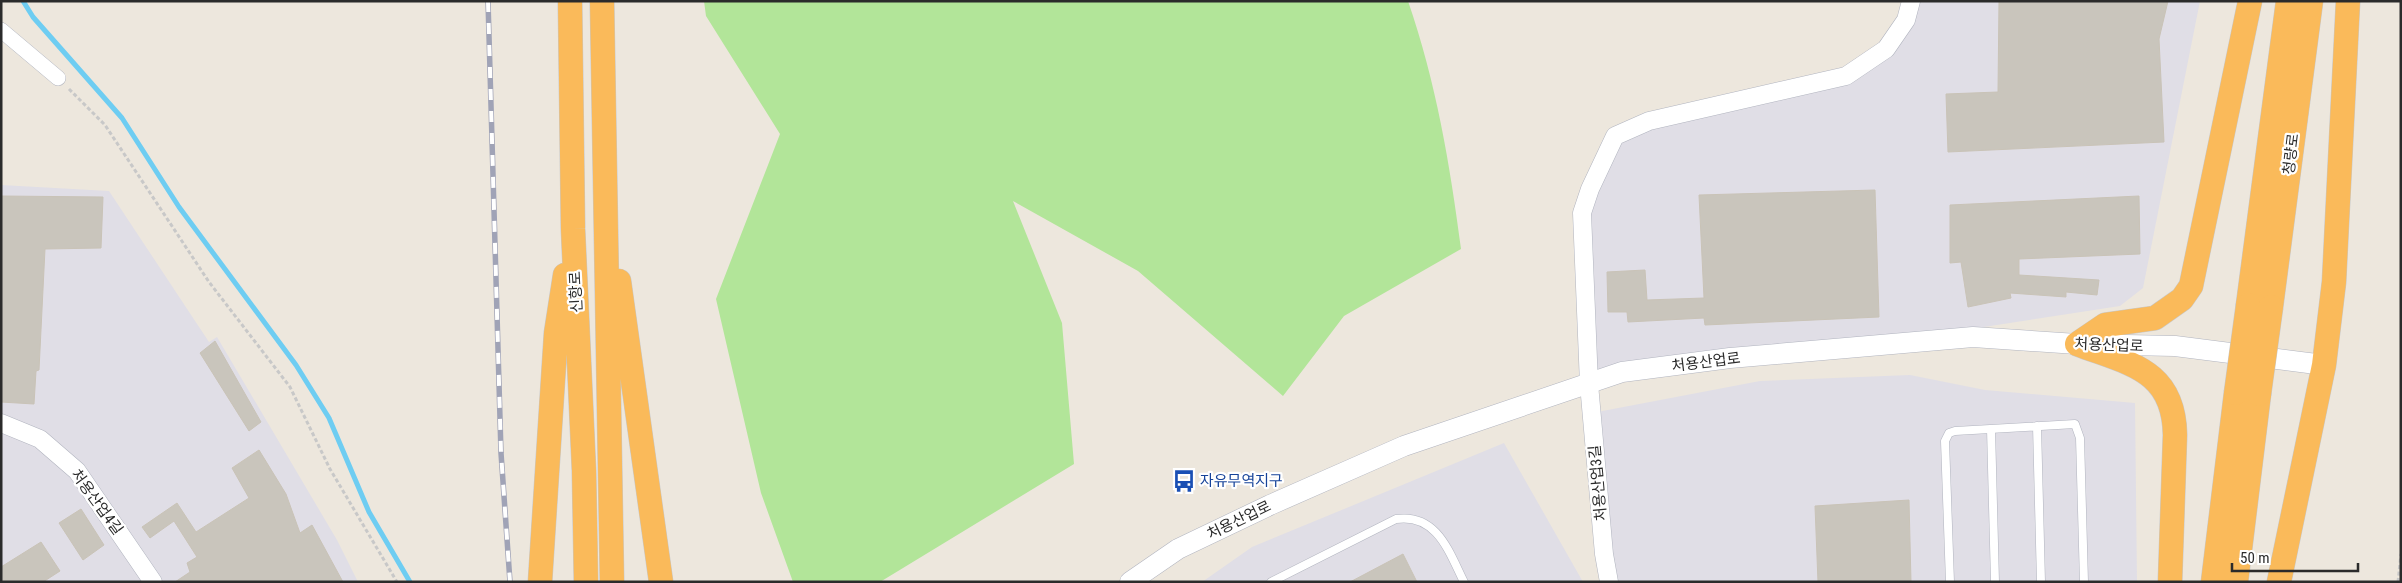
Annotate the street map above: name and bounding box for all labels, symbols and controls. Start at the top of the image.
street label: 청량로 [2280,132,2302,176]
street label: 신항로 [566,271,586,313]
street label: 처용산업로 [2074,335,2144,355]
street label: 처용산업로 [1671,349,1741,375]
street label: 처용산업3길 [1586,444,1610,522]
street label: 처용산업4길 [67,466,127,538]
bus stop icon: 자유무역지구 [1171,468,1197,494]
place label: 자유무역지구 [1200,472,1283,490]
street label: 처용산업로 [1204,497,1274,543]
scale bar [2232,540,2358,572]
text: 50 m [2240,549,2270,567]

